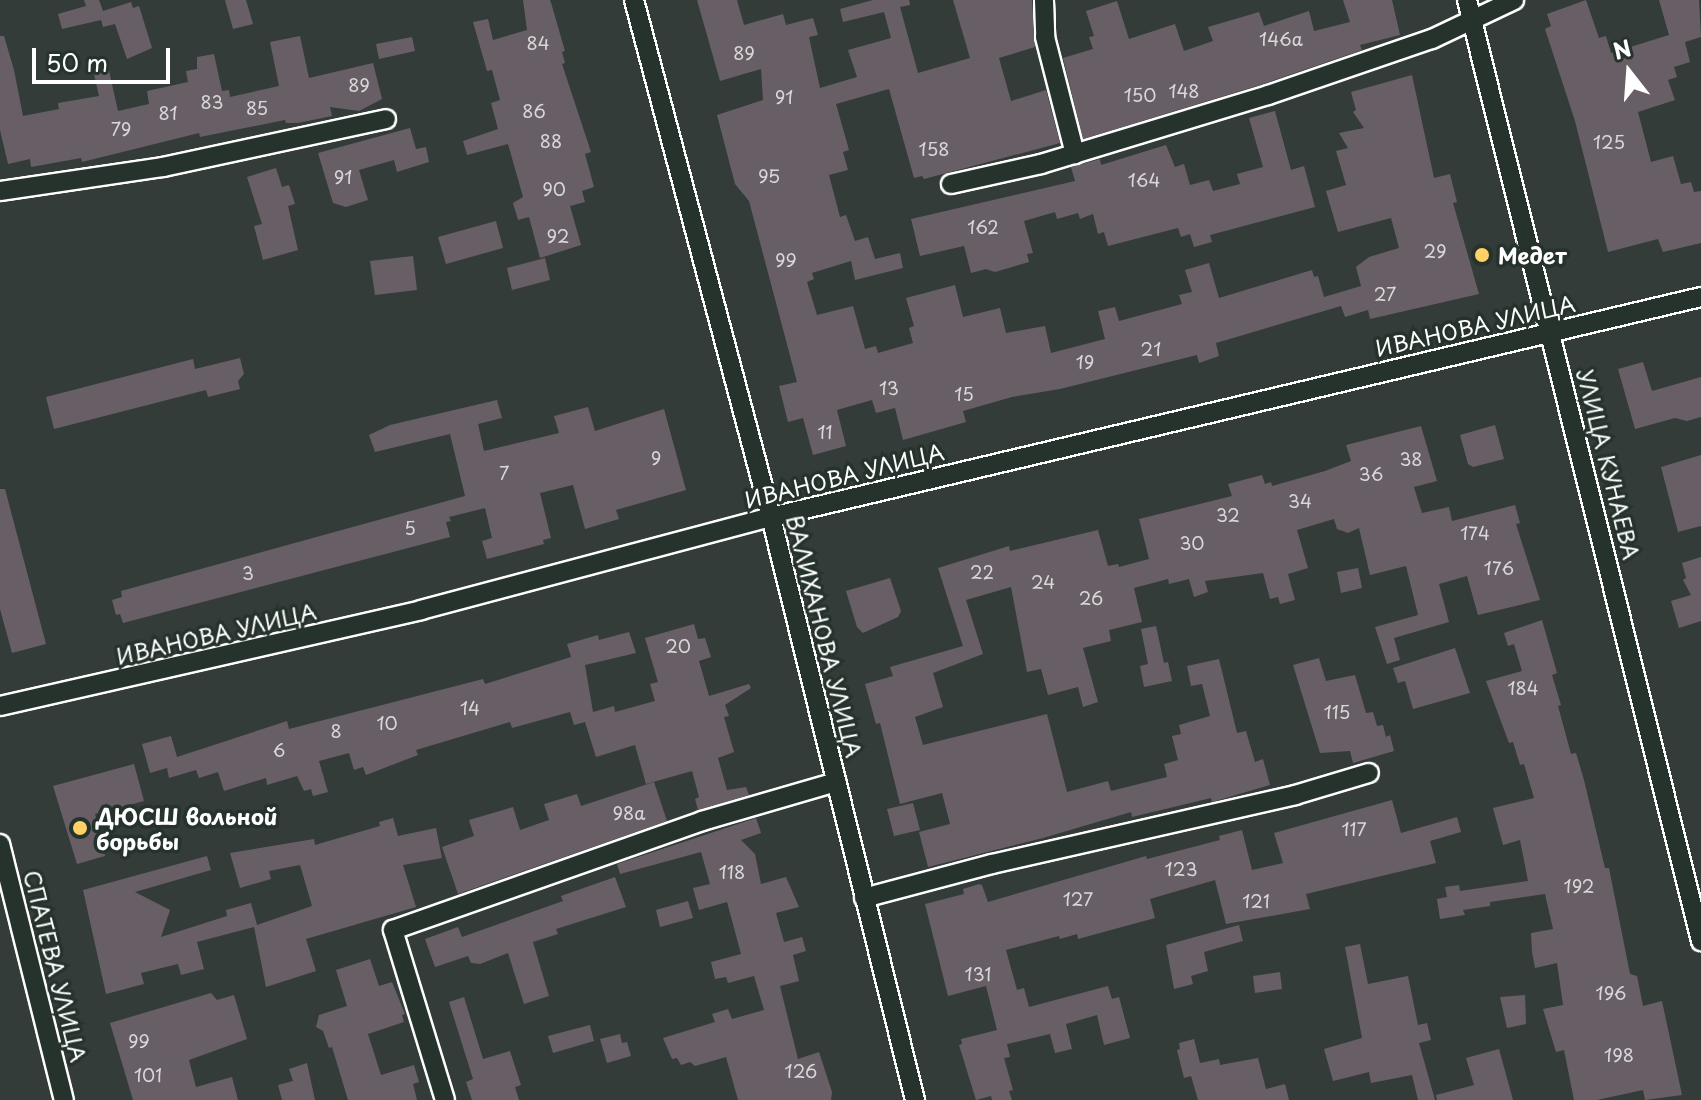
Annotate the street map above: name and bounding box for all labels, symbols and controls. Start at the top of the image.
house number: 146а [1259,28,1303,50]
text: N [1609,30,1635,67]
scale bar [36,32,174,82]
house number: 84 [526,32,550,54]
north arrow [1589,32,1669,112]
house number: 89 [733,42,755,64]
text: 50 m [46,44,108,80]
house number: 89 [348,74,370,96]
house number: 148 [1168,80,1200,102]
house number: 150 [1124,84,1156,106]
house number: 91 [775,86,793,108]
house number: 83 [201,91,223,113]
house number: 85 [246,97,268,119]
house number: 86 [522,100,546,122]
house number: 81 [158,102,178,124]
house number: 79 [111,118,131,140]
house number: 88 [540,130,562,152]
house number: 125 [1593,131,1625,153]
house number: 158 [919,138,949,160]
house number: 95 [758,165,780,187]
house number: 91 [334,166,352,188]
house number: 164 [1128,169,1160,191]
house number: 90 [542,178,566,200]
house number: 162 [967,216,999,238]
house number: 92 [547,225,569,247]
house number: 29 [1424,240,1446,262]
place label: Медет [1498,242,1567,268]
marker: Медет [1473,246,1491,264]
house number: 99 [775,249,797,271]
house number: 27 [1374,283,1396,305]
street label: ИВАНОВА УЛИЦА [1373,289,1577,361]
house number: 21 [1141,338,1161,360]
house number: 19 [1076,351,1094,373]
street label: УЛИЦА КУНАЕВА [1572,366,1646,562]
house number: 13 [879,377,899,399]
house number: 15 [954,383,974,405]
house number: 11 [817,421,833,443]
street label: ИВАНОВА УЛИЦА [742,438,946,512]
house number: 9 [651,447,661,469]
house number: 38 [1399,448,1423,470]
house number: 7 [499,462,509,484]
house number: 36 [1359,463,1383,485]
house number: 34 [1288,490,1312,512]
house number: 32 [1216,504,1240,526]
street label: ВАЛИХАНОВА УЛИЦА [782,512,868,760]
house number: 5 [404,517,416,539]
house number: 174 [1460,522,1490,544]
house number: 30 [1179,532,1205,554]
house number: 176 [1484,557,1514,579]
house number: 22 [970,561,994,583]
house number: 3 [242,562,254,584]
house number: 24 [1031,571,1055,593]
house number: 26 [1079,587,1103,609]
street label: ИВАНОВА УЛИЦА [114,597,318,669]
house number: 20 [665,635,691,657]
house number: 184 [1507,677,1539,699]
house number: 14 [460,697,480,719]
house number: 115 [1324,701,1350,723]
house number: 10 [376,712,398,734]
house number: 8 [330,720,342,742]
house number: 6 [273,739,285,761]
place label: ДЮСШ вольной борьбы [96,802,279,854]
house number: 98а [613,802,645,824]
house number: 117 [1341,818,1367,840]
marker: ДЮСШ вольной борьбы [71,819,89,837]
house number: 123 [1165,858,1197,880]
house number: 118 [719,861,745,883]
street label: СПАТЕВА УЛИЦА [20,868,92,1064]
house number: 192 [1564,875,1594,897]
house number: 127 [1063,888,1093,910]
house number: 121 [1242,890,1270,912]
house number: 131 [965,963,991,985]
house number: 196 [1596,982,1626,1004]
house number: 99 [128,1030,150,1052]
house number: 198 [1604,1044,1634,1066]
house number: 126 [785,1060,817,1082]
house number: 101 [134,1064,162,1086]

